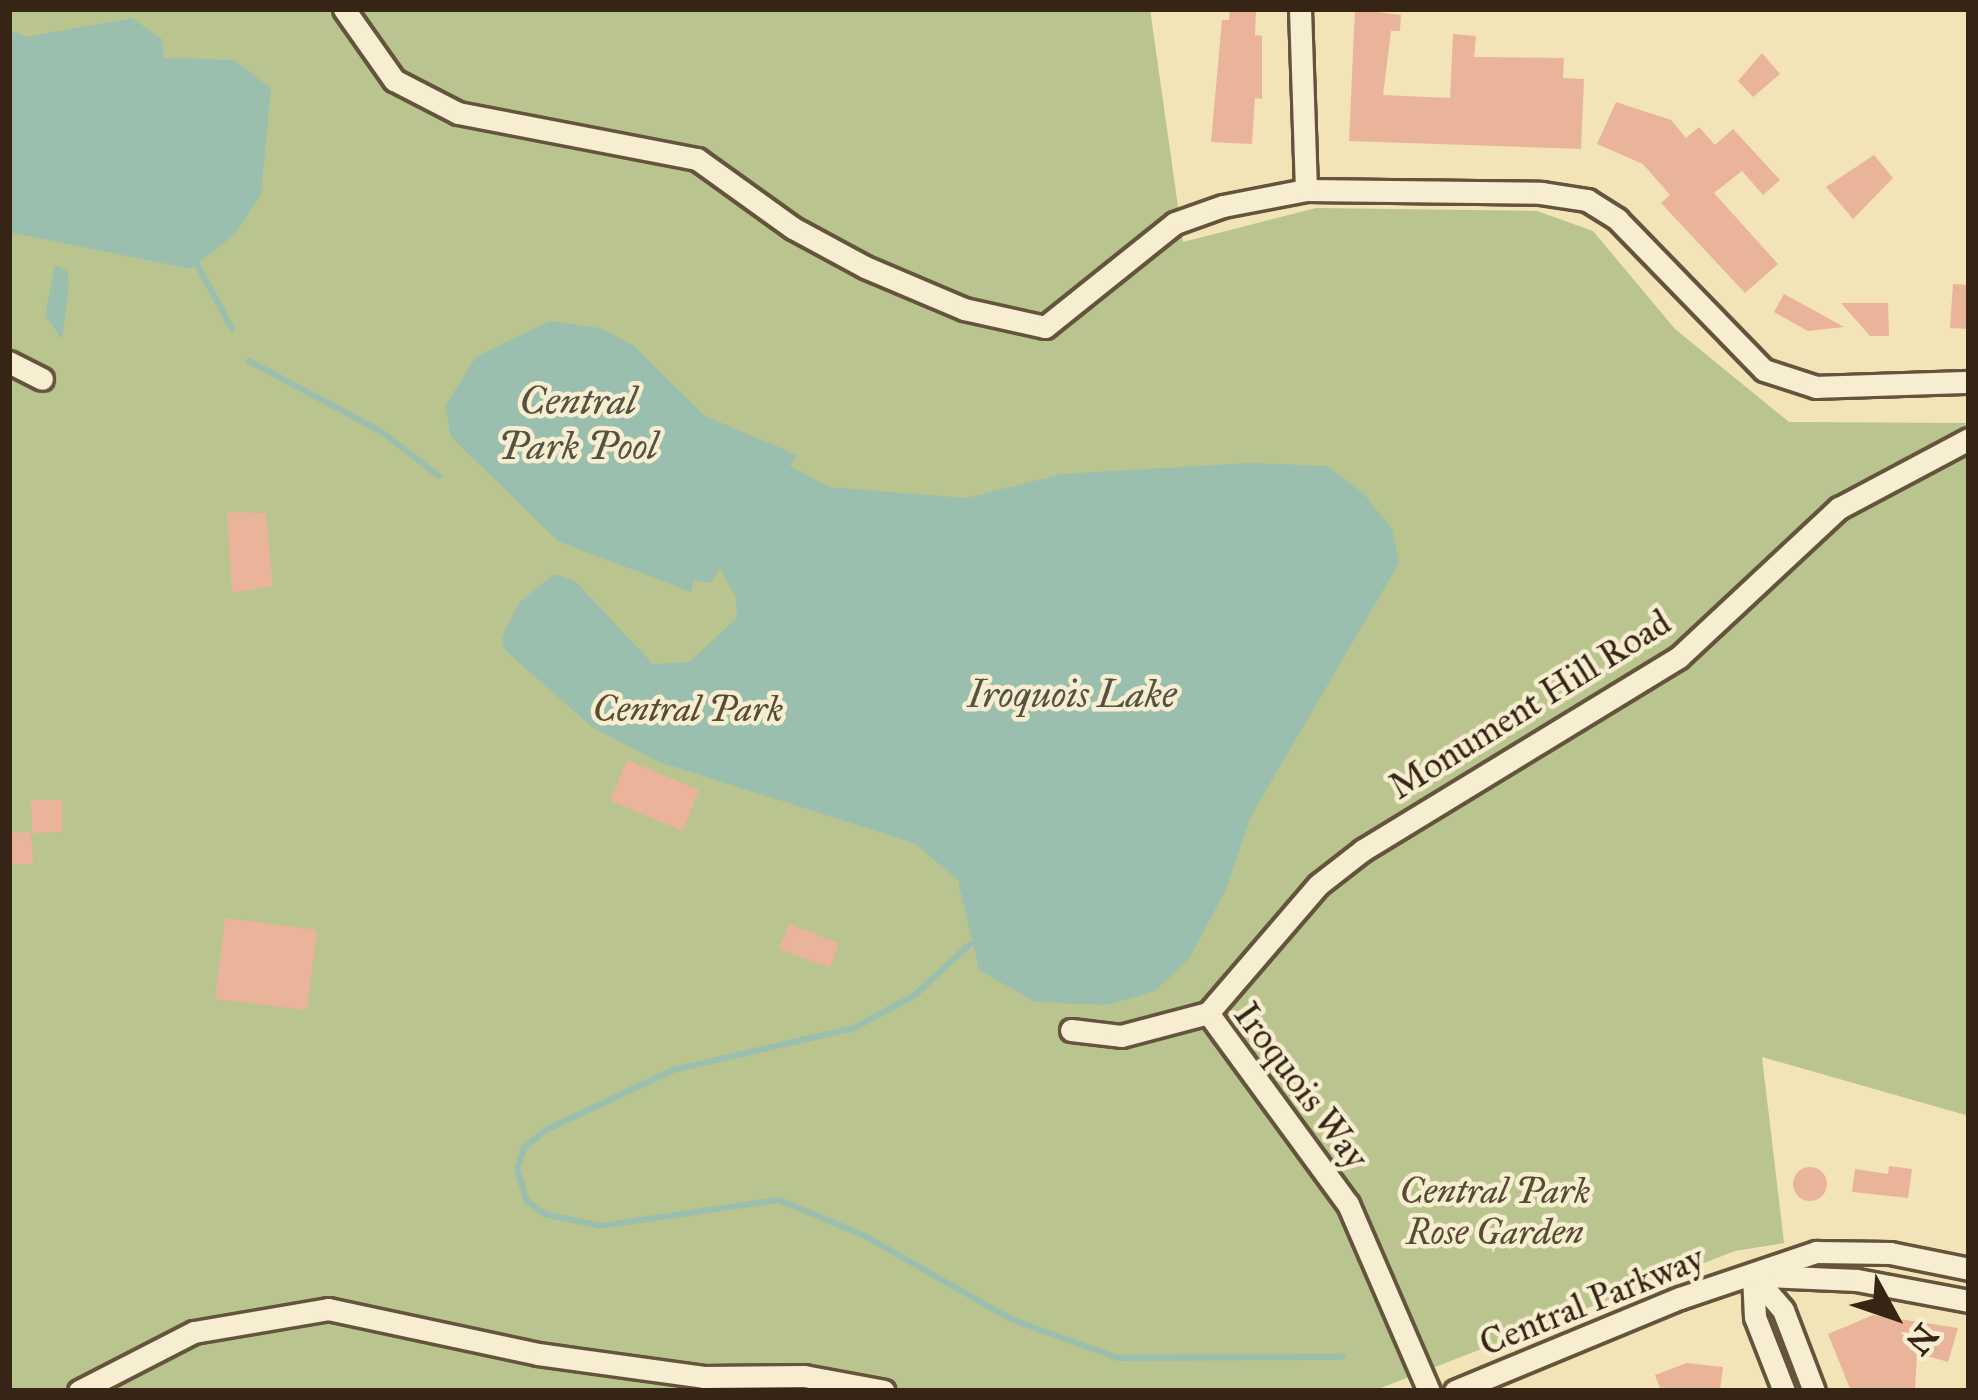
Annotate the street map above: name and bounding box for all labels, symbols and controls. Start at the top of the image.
water label: Central Park Pool [498,379,658,470]
street label: Monument Hill Road [1381,601,1679,809]
water label: Iroquois Lake [968,671,1176,717]
park label: Central Park [593,688,783,732]
street label: Iroquois Way [1225,994,1377,1178]
park label: Central Park Rose Garden [1400,1169,1590,1254]
street label: Central Parkway [1474,1236,1710,1366]
north arrow [1834,1256,1954,1376]
text: N [1897,1316,1946,1363]

